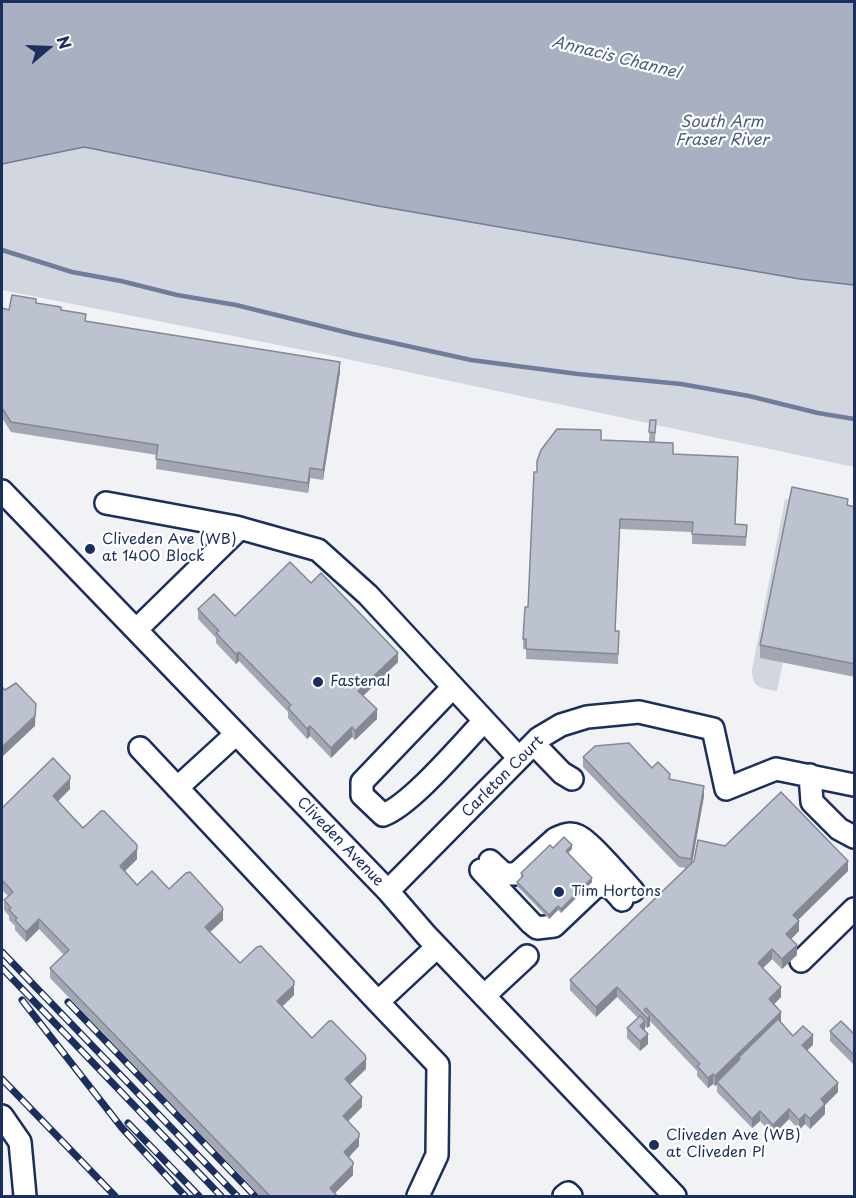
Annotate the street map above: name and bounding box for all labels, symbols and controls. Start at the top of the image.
north arrow [18,18,78,78]
text: N [52,32,78,52]
water label: Annacis Channel [550,33,682,83]
water label: South Arm Fraser River [675,113,769,151]
place label: Cliveden Ave (WB) at 1400 Block [102,531,237,566]
marker: Cliveden Ave (WB) at 1400 Block [83,542,97,556]
place label: Fastenal [330,673,390,691]
marker: Fastenal [311,675,325,689]
street label: Carleton Court [458,732,548,822]
street label: Cliveden Avenue [293,794,387,890]
place label: Tim Hortons [571,883,661,901]
marker: Tim Hortons [552,885,566,899]
place label: Cliveden Ave (WB) at Cliveden Pl [666,1127,801,1162]
marker: Cliveden Ave (WB) at Cliveden Pl [647,1138,661,1152]

